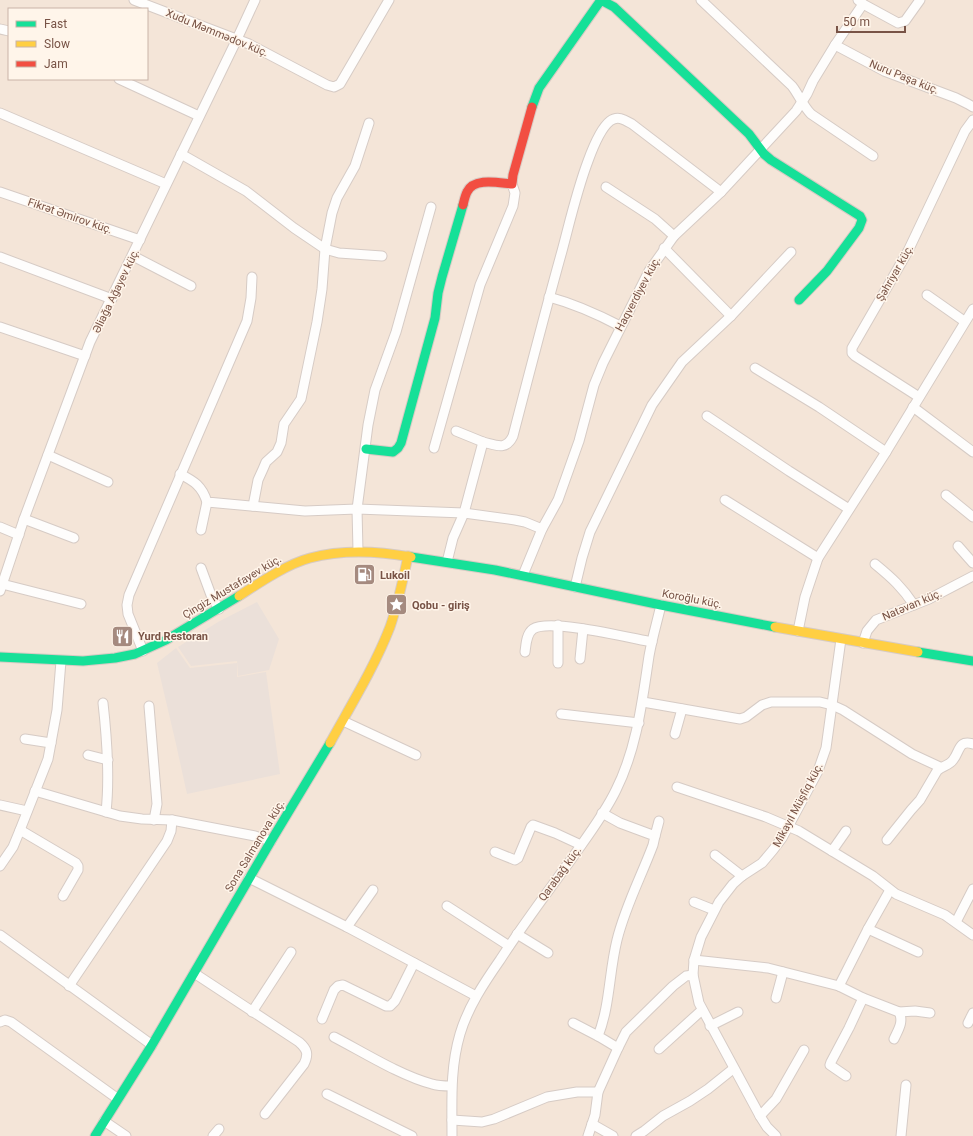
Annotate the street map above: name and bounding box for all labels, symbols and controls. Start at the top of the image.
street label: Xudu Məmmədov küç. [164,7,270,59]
legend [8,8,148,80]
scale bar [837,8,905,34]
text: 50 m [843,15,870,29]
text: Fast [44,17,67,31]
text: Slow [44,37,70,51]
text: Jam [44,57,68,71]
street label: Nuru Paşa küç. [867,57,941,97]
street label: Fikrət Əmirov küç. [26,195,114,237]
street label: Şəhriyar küç. [874,243,916,303]
street label: Əliağa Ağayev küç. [90,247,142,335]
street label: Haqverdiyev küç. [613,254,663,334]
street label: Çingiz Mustafayev küç. [180,552,284,622]
fuel station icon: Lukoil [352,562,378,588]
place label: Lukoil [380,569,410,582]
street label: Koroğlu küç. [661,587,723,611]
street label: Natəvan küç. [880,587,944,623]
place icon: Qobu - giriş [384,592,410,618]
place label: Qobu - giriş [412,599,470,612]
restaurant icon: Yurd Restoran [109,623,135,649]
place label: Yurd Restoran [138,630,208,643]
street label: Mikayıl Müşfiq küç. [770,760,826,849]
street label: Sona Salmanova küç. [222,798,288,894]
street label: Qarabağ küç. [536,844,584,904]

